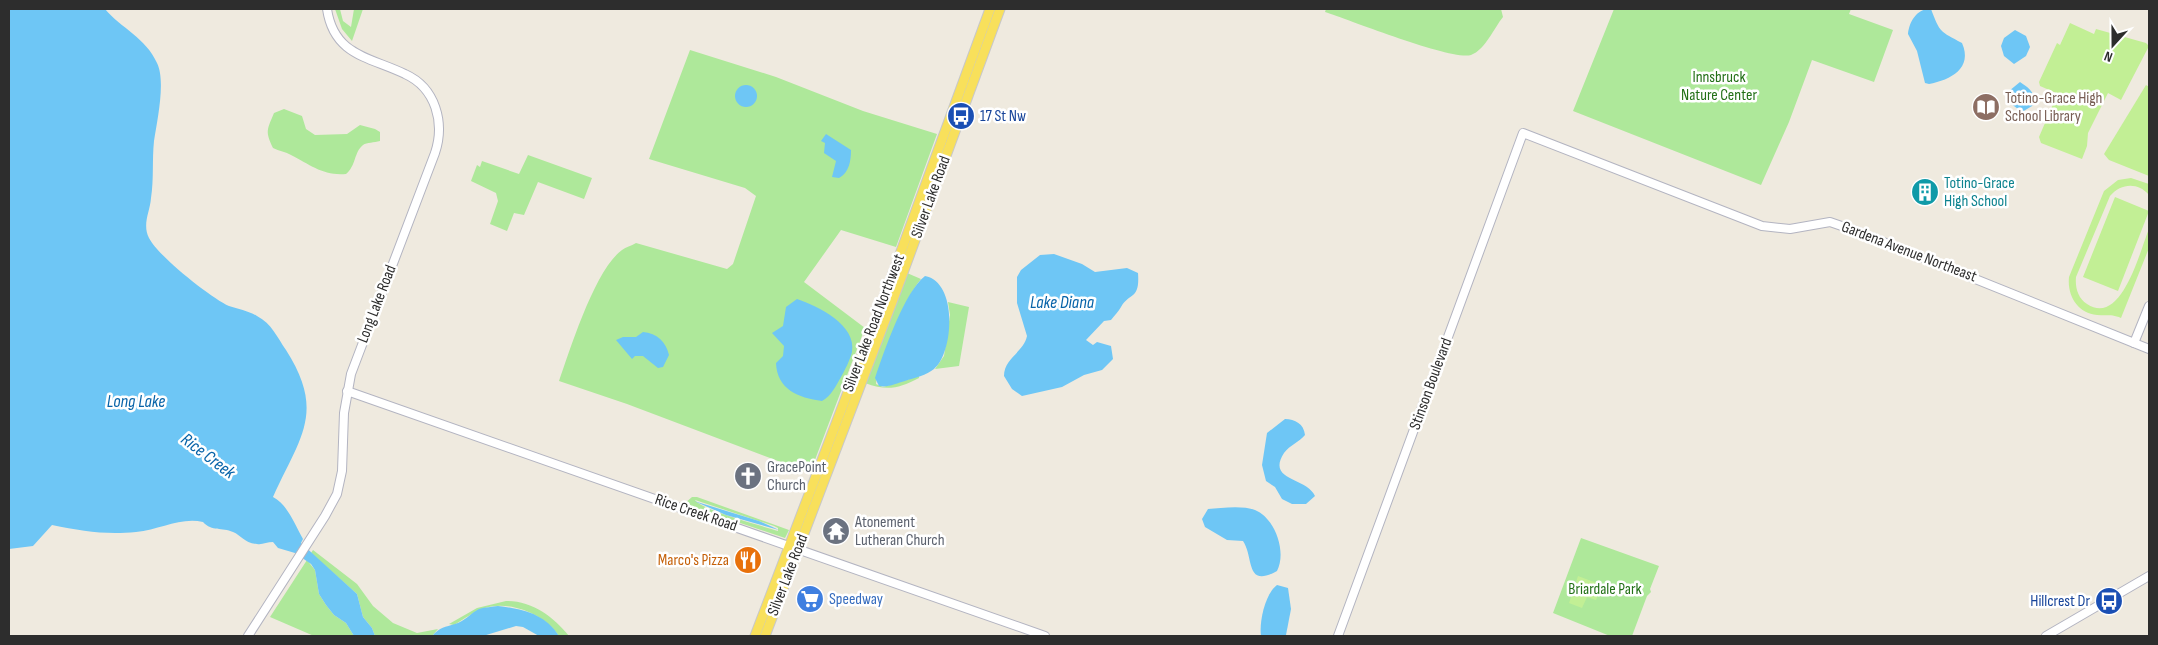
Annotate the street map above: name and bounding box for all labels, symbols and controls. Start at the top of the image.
north arrow [2088,20,2138,70]
text: N [2102,47,2115,66]
park label: Innsbruck Nature Center [1681,68,1757,105]
place label: Totino-Grace High School Library [2005,89,2102,126]
library icon: Totino-Grace High School Library [1971,92,2001,122]
bus stop icon: 17 St Nw [946,101,976,131]
place label: 17 St Nw [980,107,1026,126]
street label: Silver Lake Road [907,153,955,241]
place label: Totino-Grace High School [1944,174,2015,211]
building icon: Totino-Grace High School [1910,177,1940,207]
street label: Gardena Avenue Northeast [1839,217,1979,287]
street label: Silver Lake Road Northwest [839,251,909,394]
street label: Long Lake Road [353,262,401,346]
water label: Lake Diana [1030,292,1095,313]
street label: Stinson Boulevard [1406,336,1456,432]
water label: Long Lake [107,391,165,412]
water label: Rice Creek [177,429,240,484]
place label: GracePoint Church [767,458,827,495]
church icon: GracePoint Church [733,461,763,491]
street label: Rice Creek Road [652,490,740,536]
place label: Atonement Lutheran Church [854,513,945,550]
temple icon: Atonement Lutheran Church [821,516,851,546]
street label: Silver Lake Road [764,531,812,619]
restaurant icon: Marco's Pizza [733,545,763,575]
place label: Marco's Pizza [658,551,729,570]
park label: Briardale Park [1568,580,1642,599]
supermarket icon: Speedway [795,584,825,614]
bus stop icon: Hillcrest Dr [2094,586,2124,616]
place label: Speedway [829,590,883,609]
place label: Hillcrest Dr [2030,592,2090,611]

